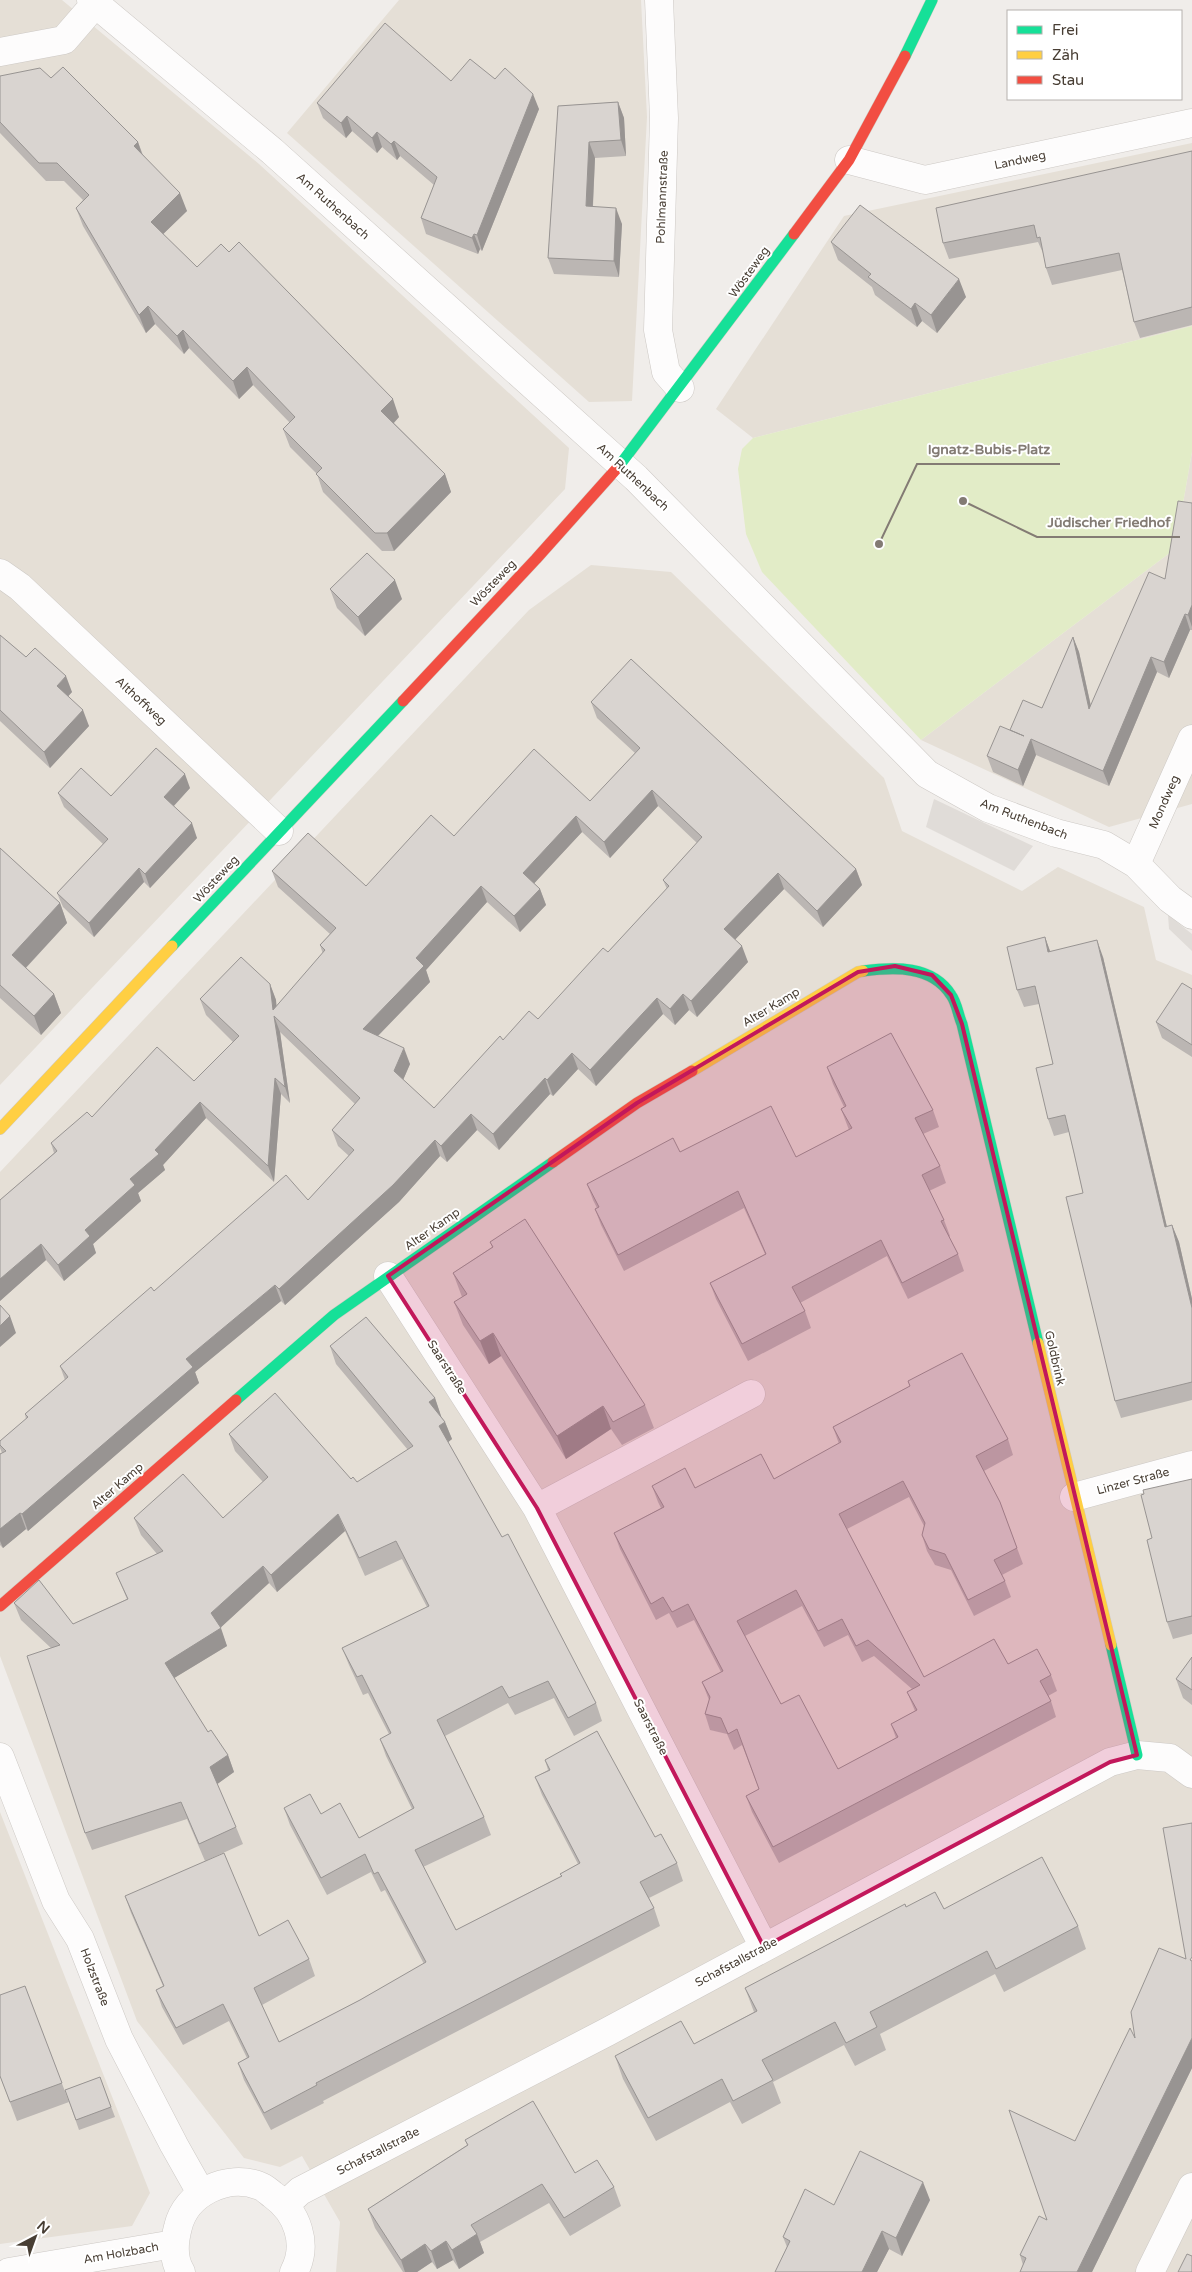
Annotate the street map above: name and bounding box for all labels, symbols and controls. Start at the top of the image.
legend [1007,10,1182,100]
text: Frei [1052,21,1078,39]
text: Zäh [1052,46,1079,64]
text: Stau [1052,71,1084,89]
street label: Landweg [993,148,1047,172]
street label: Pohlmannstraße [653,150,671,244]
street label: Am Ruthenbach [294,170,372,242]
street label: Wösteweg [726,244,772,300]
callout: Ignatz-Bubis-Platz [917,435,1060,464]
street label: Am Ruthenbach [594,440,672,514]
text: Ignatz-Bubis-Platz [928,441,1050,458]
callout: Jüdischer Friedhof [1037,508,1180,537]
text: Jüdischer Friedhof [1046,514,1171,531]
street label: Wösteweg [467,557,519,609]
street label: Althoffweg [113,674,169,728]
street label: Mondweg [1146,773,1182,831]
street label: Am Ruthenbach [978,796,1070,842]
street label: Wösteweg [191,852,241,906]
street label: Alter Kamp [740,984,802,1030]
street label: Alter Kamp [402,1205,462,1253]
street label: Goldbrink [1042,1329,1068,1387]
street label: Saarstraße [424,1338,470,1397]
street label: Alter Kamp [88,1460,146,1512]
street label: Linzer Straße [1095,1465,1171,1497]
street label: Saarstraße [631,1697,671,1758]
street label: Schafstallstraße [693,1934,780,1990]
street label: Holzstraße [78,1946,113,2008]
street label: Schafstallstraße [334,2124,422,2178]
north arrow [10,2212,60,2262]
text: N [33,2217,53,2238]
street label: Am Holzbach [82,2239,160,2267]

